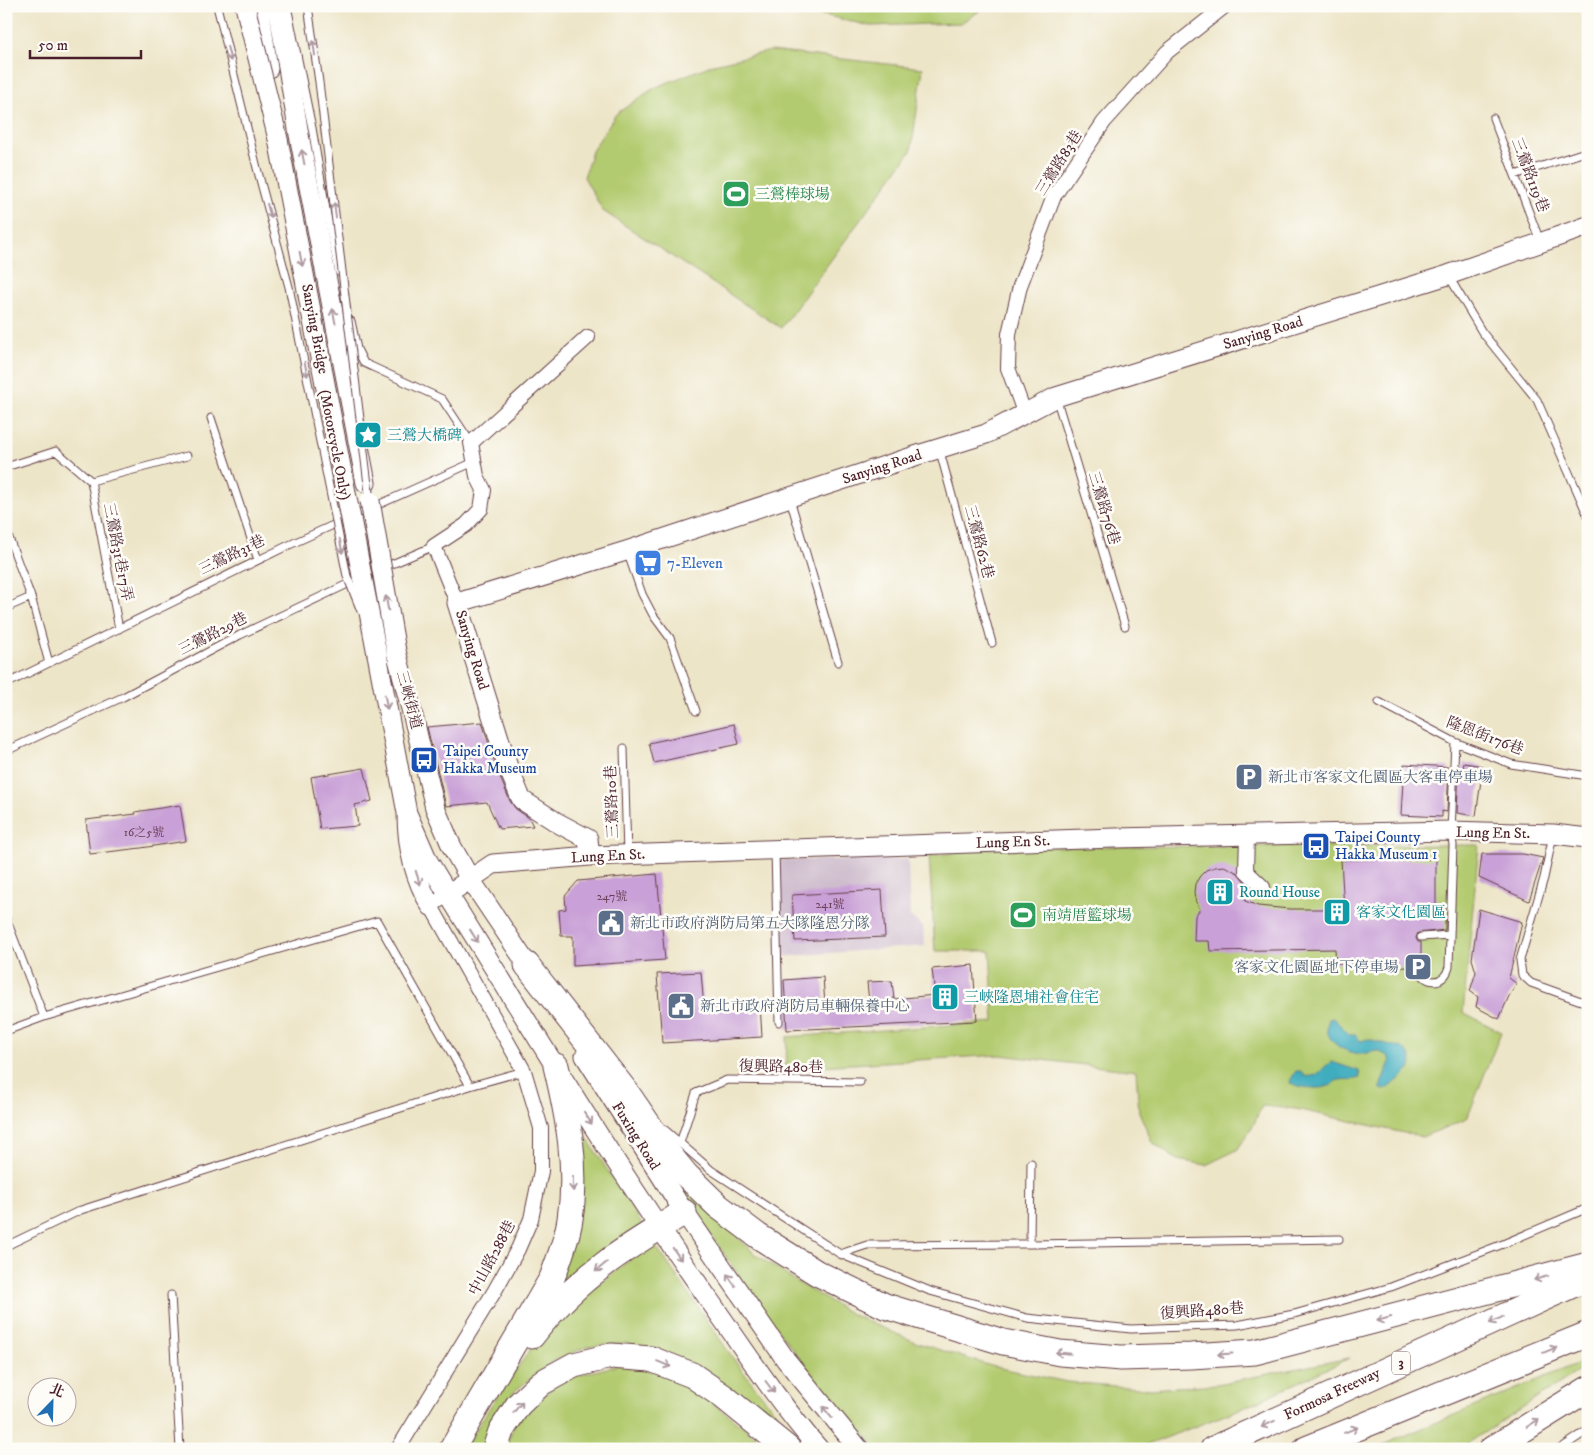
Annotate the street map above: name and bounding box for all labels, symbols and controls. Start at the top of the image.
scale bar [30,28,141,60]
text: 50 m [38,36,68,55]
one-way arrow [309,41,319,57]
one-way arrow [225,45,234,61]
street label: 三鶯路83巷 [1032,127,1086,199]
street label: 三鶯路119巷 [1507,135,1553,215]
one-way arrow [297,149,307,165]
sports icon: 三鶯棒球場 [721,179,751,209]
place label: 三鶯棒球場 [755,185,830,204]
one-way arrow [330,202,340,218]
one-way arrow [264,203,274,219]
one-way arrow [297,250,307,266]
street label: Sanying Bridge [297,282,333,376]
one-way arrow [328,309,338,325]
street label: Sanying Road [1221,312,1306,354]
one-way arrow [301,361,311,377]
street label: (Motorcycle Only) [315,388,355,502]
place icon: 三鶯大橋碑 [353,420,383,450]
place label: 三鶯大橋碑 [387,426,462,445]
street label: Sanying Road [840,445,925,489]
street label: 三鶯路76巷 [1084,469,1124,547]
street label: 三鶯路31巷17弄 [99,501,137,603]
street label: 三鶯路62巷 [960,503,998,581]
street label: 三鶯路31巷 [196,531,268,579]
one-way arrow [337,537,346,553]
supermarket icon: 7-Eleven [633,548,663,578]
place label: 7-Eleven [667,554,723,573]
one-way arrow [382,595,392,611]
street label: Sanying Road [451,608,493,693]
street label: 三鶯路29巷 [175,609,251,659]
street label: 三峽街道 [392,669,426,731]
one-way arrow [381,694,391,710]
street label: 隆恩街176巷 [1444,713,1526,759]
place label: Taipei County Hakka Museum [443,742,537,778]
bus stop icon: Taipei County Hakka Museum [409,745,439,775]
parking icon: 新北市客家文化園區大客車停車場 [1234,762,1264,792]
street label: 三鶯路10巷 [601,765,623,839]
place label: 新北市客家文化園區大客車停車場 [1268,768,1493,787]
street label: Lung En St. [1456,823,1530,843]
house number: 16之5號 [124,825,164,840]
place label: Taipei County Hakka Museum 1 [1335,828,1438,864]
street label: Lung En St. [976,831,1050,853]
bus stop icon: Taipei County Hakka Museum 1 [1301,831,1331,861]
street label: Lung En St. [570,845,646,867]
one-way arrow [414,869,423,885]
building icon: Round House [1205,877,1235,907]
place label: Round House [1239,883,1320,902]
house number: 247號 [597,889,627,904]
house number: 241號 [815,897,845,912]
building icon: 客家文化園區 [1322,897,1352,927]
sports icon: 南靖厝籃球場 [1008,900,1038,930]
place label: 客家文化園區 [1356,903,1446,922]
place label: 南靖厝籃球場 [1042,906,1132,925]
public building icon: 新北市政府消防局第五大隊隆恩分隊 [596,908,626,938]
place label: 新北市政府消防局第五大隊隆恩分隊 [630,914,870,933]
one-way arrow [469,928,479,942]
parking icon: 客家文化園區地下停車場 [1403,952,1433,982]
place label: 客家文化園區地下停車場 [1234,958,1399,977]
building icon: 三峽隆恩埔社會住宅 [930,982,960,1012]
place label: 三峽隆恩埔社會住宅 [964,988,1099,1007]
public building icon: 新北市政府消防局車輛保養中心 [666,991,696,1021]
place label: 新北市政府消防局車輛保養中心 [700,997,910,1016]
street label: 復興路480巷 [739,1057,823,1077]
street label: Fuxing Road [608,1098,665,1174]
one-way arrow [584,1110,594,1124]
one-way arrow [568,1175,578,1191]
street label: 中山路288巷 [464,1217,520,1299]
one-way arrow [672,1247,682,1261]
one-way arrow [595,1262,608,1273]
one-way arrow [1533,1273,1549,1283]
one-way arrow [726,1274,736,1288]
street label: 復興路480巷 [1159,1299,1245,1323]
one-way arrow [1376,1315,1392,1325]
one-way arrow [1489,1315,1504,1325]
one-way arrow [1542,1344,1557,1354]
one-way arrow [1055,1348,1071,1358]
one-way arrow [1218,1350,1234,1359]
road number: 3 [1392,1352,1410,1375]
one-way arrow [656,1359,671,1369]
street label: Formosa Freeway [1281,1363,1384,1425]
north arrow [28,1378,78,1428]
text: 北 [47,1380,67,1402]
one-way arrow [765,1380,776,1393]
one-way arrow [513,1400,524,1413]
one-way arrow [821,1405,833,1418]
one-way arrow [1526,1418,1540,1428]
one-way arrow [1261,1419,1276,1429]
one-way arrow [1343,1425,1358,1435]

